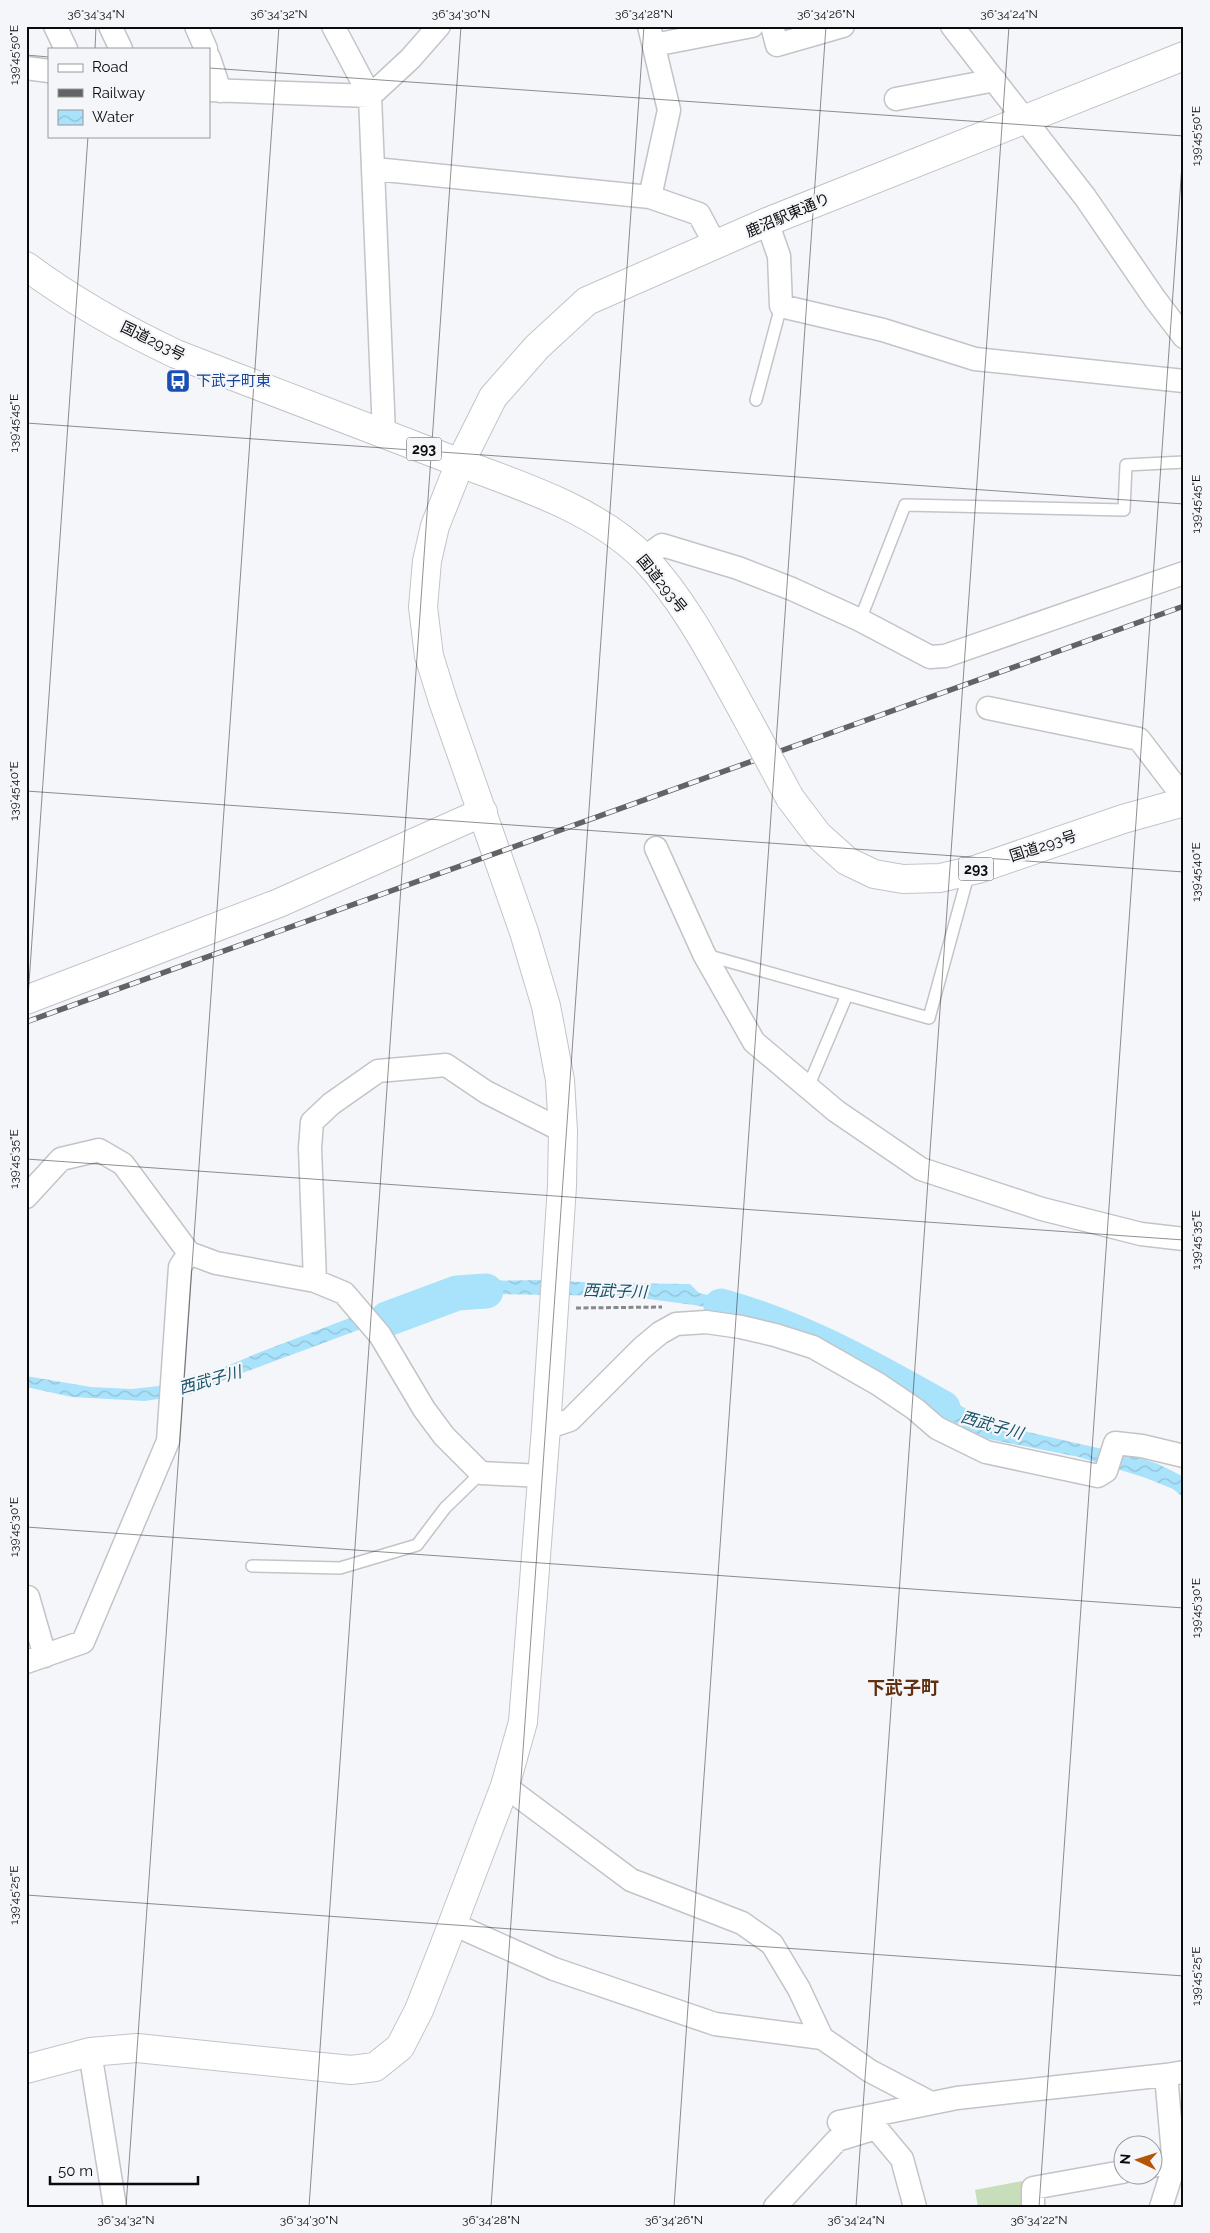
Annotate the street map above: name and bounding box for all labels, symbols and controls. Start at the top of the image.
text: 36°34'34"N [67,7,125,21]
text: 36°34'32"N [250,7,308,21]
text: 36°34'30"N [432,7,490,21]
text: 36°34'28"N [615,7,673,21]
text: 36°34'26"N [797,7,855,21]
text: 36°34'24"N [980,7,1038,21]
text: 139°45'50"E [7,25,21,85]
legend [48,48,210,138]
text: Road [92,58,128,76]
text: Railway [92,84,145,102]
text: 139°45'50"E [1189,106,1203,166]
text: Water [92,108,135,126]
street label: 鹿沼駅東通り [743,189,833,241]
street label: 国道293号 [118,318,188,364]
bus stop icon: 下武子町東 [165,368,191,394]
place label: 下武子町東 [196,372,271,390]
text: 139°45'45"E [7,394,21,452]
road number: 293 [406,438,442,460]
text: 139°45'45"E [1189,475,1203,533]
street label: 国道293号 [633,551,691,617]
text: 139°45'40"E [7,761,21,821]
street label: 国道293号 [1007,827,1079,865]
text: 139°45'40"E [1189,842,1203,902]
road number: 293 [958,858,994,881]
text: 139°45'35"E [7,1129,21,1189]
text: 139°45'35"E [1189,1210,1203,1270]
water label: 西武子川 [583,1280,649,1302]
water label: 西武子川 [177,1361,245,1398]
water label: 西武子川 [959,1407,1027,1444]
text: 139°45'30"E [7,1497,21,1557]
text: 139°45'30"E [1189,1578,1203,1638]
district label: 下武子町 [867,1677,939,1698]
text: 139°45'25"E [7,1865,21,1925]
text: 139°45'25"E [1189,1946,1203,2006]
north arrow [1112,2136,1162,2186]
scale bar [50,2153,198,2185]
text: N [1117,2153,1133,2165]
text: 50 m [58,2162,93,2180]
text: 36°34'32"N [97,2213,155,2227]
text: 36°34'30"N [280,2213,338,2227]
text: 36°34'28"N [462,2213,520,2227]
text: 36°34'26"N [645,2213,703,2227]
text: 36°34'24"N [827,2213,885,2227]
text: 36°34'22"N [1010,2213,1068,2227]

